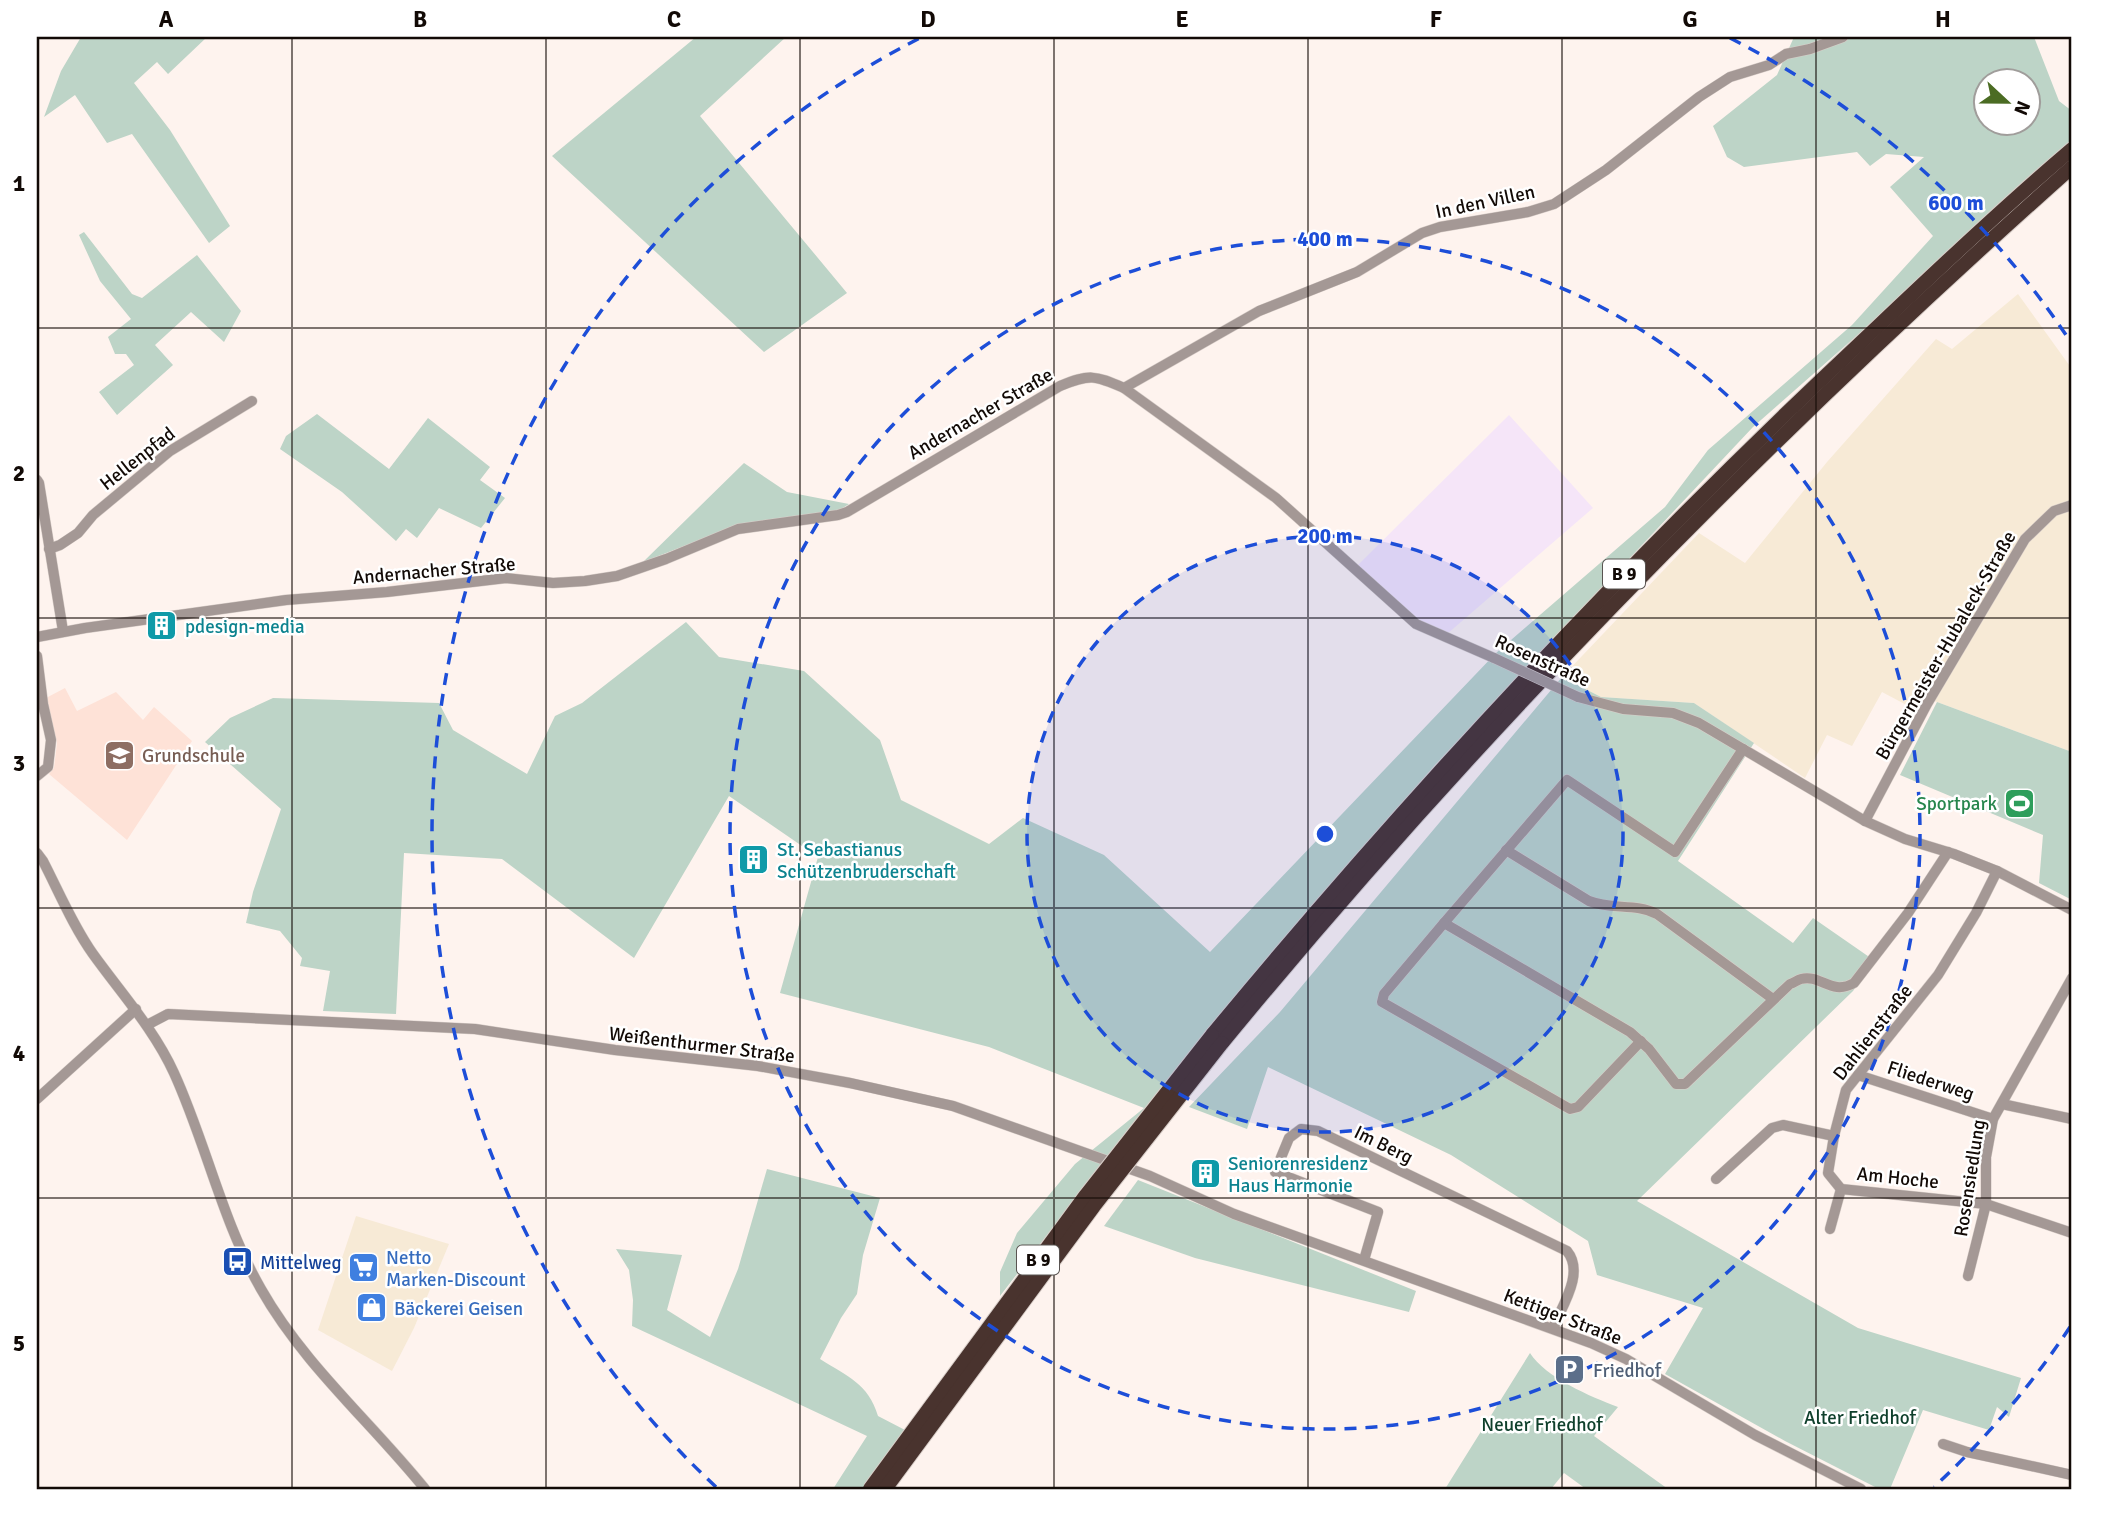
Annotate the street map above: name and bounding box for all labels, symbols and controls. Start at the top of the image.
text: A [159,5,174,34]
text: B [413,5,427,34]
text: C [667,5,681,34]
text: D [920,5,936,34]
text: E [1175,5,1189,34]
text: F [1430,5,1442,34]
text: G [1682,5,1698,34]
text: H [1935,5,1951,34]
north arrow [1972,66,2042,136]
text: N [2008,97,2035,119]
text: 1 [13,169,25,198]
street label: In den Villen [1433,180,1537,224]
text: 600 m [1928,190,1984,216]
text: 400 m [1297,226,1353,252]
street label: Andernacher Straße [904,363,1057,465]
street label: Hellenpfad [95,422,180,496]
text: 2 [13,459,25,488]
text: 200 m [1297,523,1353,549]
street label: Bürgermeister-Hubaleck-Straße [1870,527,2021,764]
street label: Andernacher Straße [352,552,517,590]
road number: B 9 [1603,560,1645,588]
building icon: pdesign-media [145,609,179,643]
place label: pdesign-media [185,615,305,639]
street label: Rosenstraße [1491,629,1594,693]
school or university icon: Grundschule [102,738,136,772]
place label: Grundschule [142,744,245,768]
text: 3 [13,749,25,778]
sports icon: Sportpark [2003,786,2037,820]
place label: Sportpark [1916,792,1997,816]
centre of rings [1313,822,1337,846]
place label: St. Sebastianus Schützenbruderschaft [777,838,956,884]
building icon: St. Sebastianus Schützenbruderschaft [737,843,771,877]
street label: Dahlienstraße [1828,980,1918,1086]
street label: Weißenthurmer Straße [608,1022,796,1068]
text: 4 [13,1039,25,1068]
street label: Fliederweg [1884,1056,1977,1106]
street label: Rosensiedlung [1949,1118,1991,1239]
street label: Im Berg [1350,1120,1417,1169]
place label: Seniorenresidenz Haus Harmonie [1228,1152,1368,1198]
building icon: Seniorenresidenz Haus Harmonie [1188,1157,1222,1191]
street label: Am Hoche [1856,1162,1940,1194]
bus stop icon: Mittelweg [220,1245,254,1279]
place label: Netto Marken-Discount [386,1246,526,1292]
road number: B 9 [1017,1246,1059,1274]
place label: Mittelweg [260,1251,341,1275]
supermarket icon: Netto Marken-Discount [346,1251,380,1285]
street label: Kettiger Straße [1500,1283,1625,1351]
shop icon: Bäckerei Geisen [354,1291,388,1325]
place label: Bäckerei Geisen [394,1297,523,1321]
text: 5 [13,1329,25,1358]
parking icon: Friedhof [1553,1353,1587,1387]
place label: Friedhof [1593,1359,1663,1383]
park label: Alter Friedhof [1804,1406,1918,1430]
park label: Neuer Friedhof [1481,1413,1604,1437]

